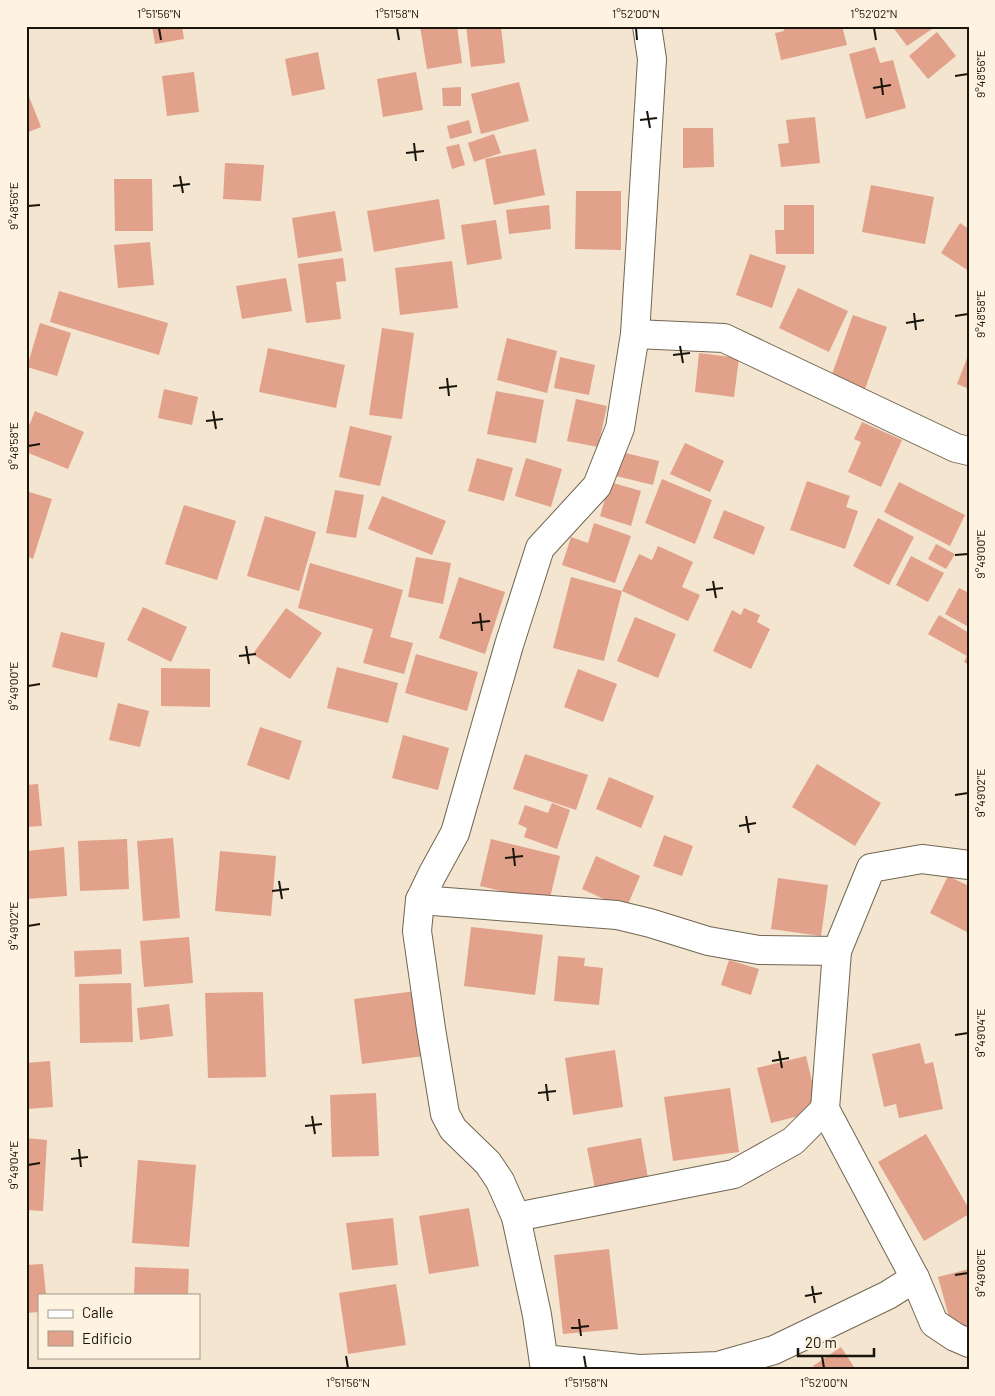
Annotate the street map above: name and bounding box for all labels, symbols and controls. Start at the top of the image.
text: 1°51'56"N [137,6,181,20]
text: 1°51'58"N [375,6,419,20]
text: 1°52'00"N [612,6,660,20]
text: 1°52'02"N [850,6,898,20]
text: 9°48'56"E [973,50,987,98]
text: 9°48'56"E [6,182,20,230]
text: 9°48'58"E [973,290,987,338]
text: 9°48'58"E [6,422,20,470]
text: 9°49'00"E [973,529,987,579]
text: 9°49'00"E [6,661,20,711]
text: 9°49'02"E [973,769,987,817]
text: 9°49'02"E [6,902,20,950]
text: 9°49'04"E [973,1009,987,1057]
text: 9°49'04"E [6,1141,20,1189]
text: 9°49'06"E [973,1249,987,1297]
legend [38,1294,200,1358]
text: Calle [82,1303,114,1321]
scale bar [798,1326,874,1358]
text: Edificio [82,1329,132,1347]
text: 20 m [805,1333,837,1351]
text: 1°51'56"N [326,1375,370,1389]
text: 1°51'58"N [564,1375,608,1389]
text: 1°52'00"N [800,1375,848,1389]

